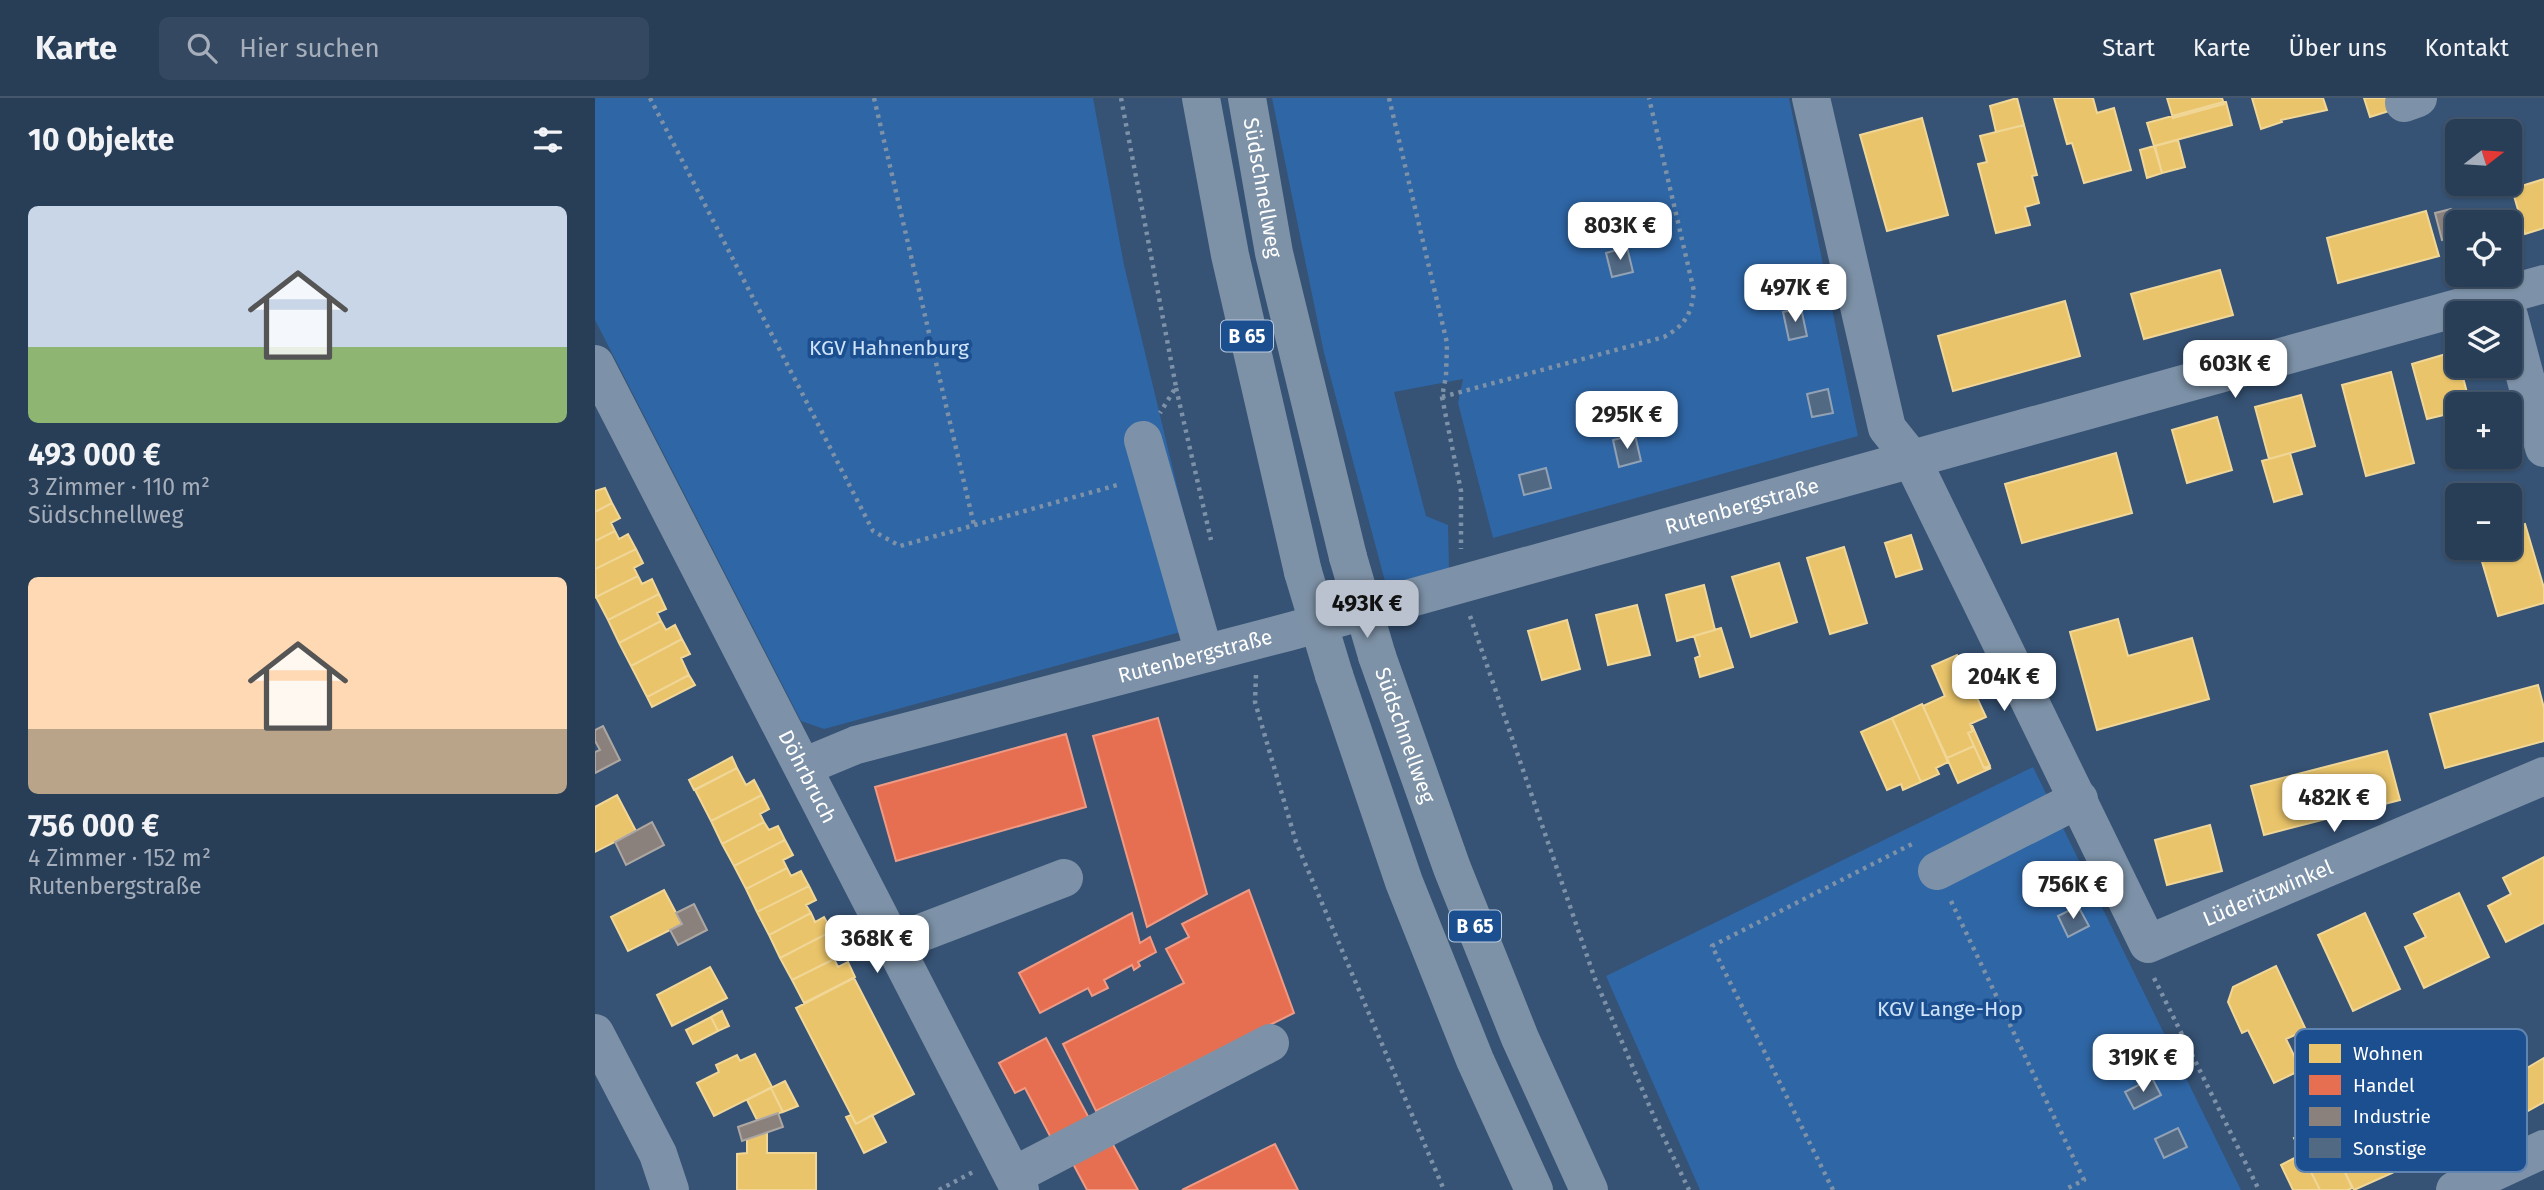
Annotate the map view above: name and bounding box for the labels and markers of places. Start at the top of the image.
pin: 803K € [1563,202,1677,262]
pin: 497K € [1738,264,1852,324]
pin: 603K € [2178,341,2292,400]
pin: 295K € [1570,392,1684,451]
pin: 493K € [1310,580,1424,640]
pin: 204K € [1947,654,2061,713]
pin: 482K € [2277,774,2391,834]
pin: 756K € [2016,862,2130,921]
pin: 368K € [820,916,934,975]
pin: 319K € [2086,1034,2200,1094]

